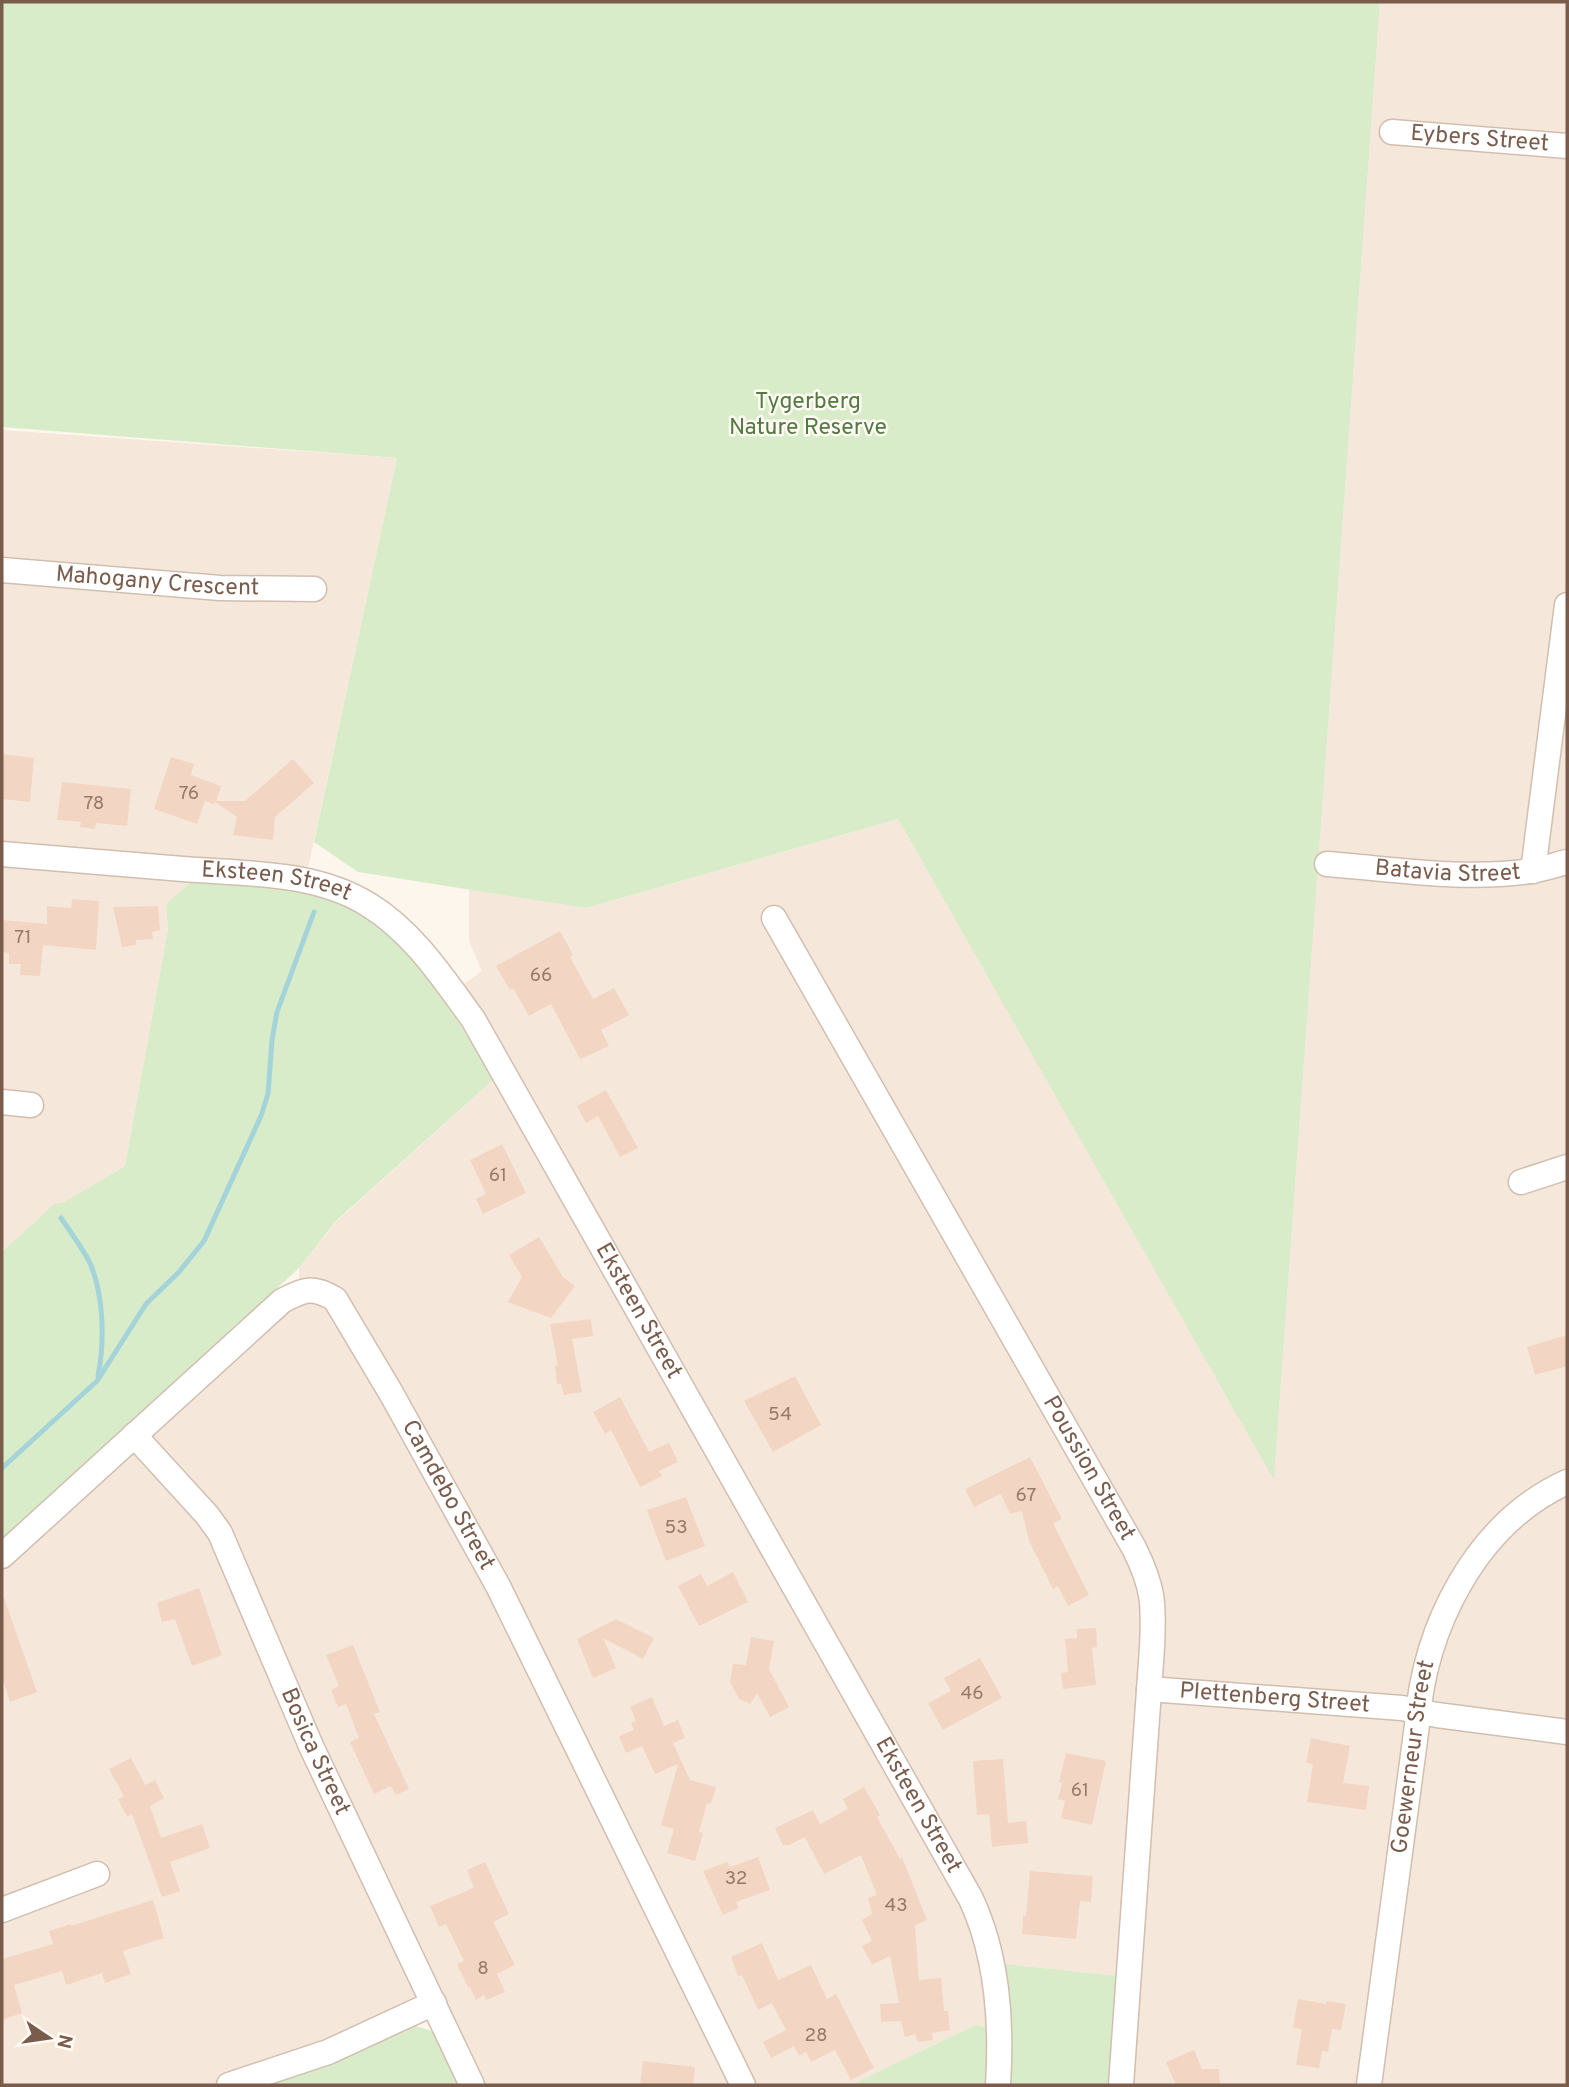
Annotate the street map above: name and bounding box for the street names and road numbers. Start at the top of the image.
street label: Eybers Street [1409,119,1550,159]
street label: Mahogany Crescent [55,560,259,603]
street label: Batavia Street [1373,854,1522,889]
street label: Eksteen Street [200,856,356,908]
street label: Eksteen Street [588,1238,688,1384]
street label: Poussion Street [1036,1391,1141,1546]
street label: Camdebo Street [394,1415,501,1576]
street label: Goewerneur Street [1385,1657,1442,1856]
street label: Plettenberg Street [1178,1677,1371,1720]
street label: Bosica Street [274,1684,356,1820]
street label: Eksteen Street [868,1732,968,1878]

